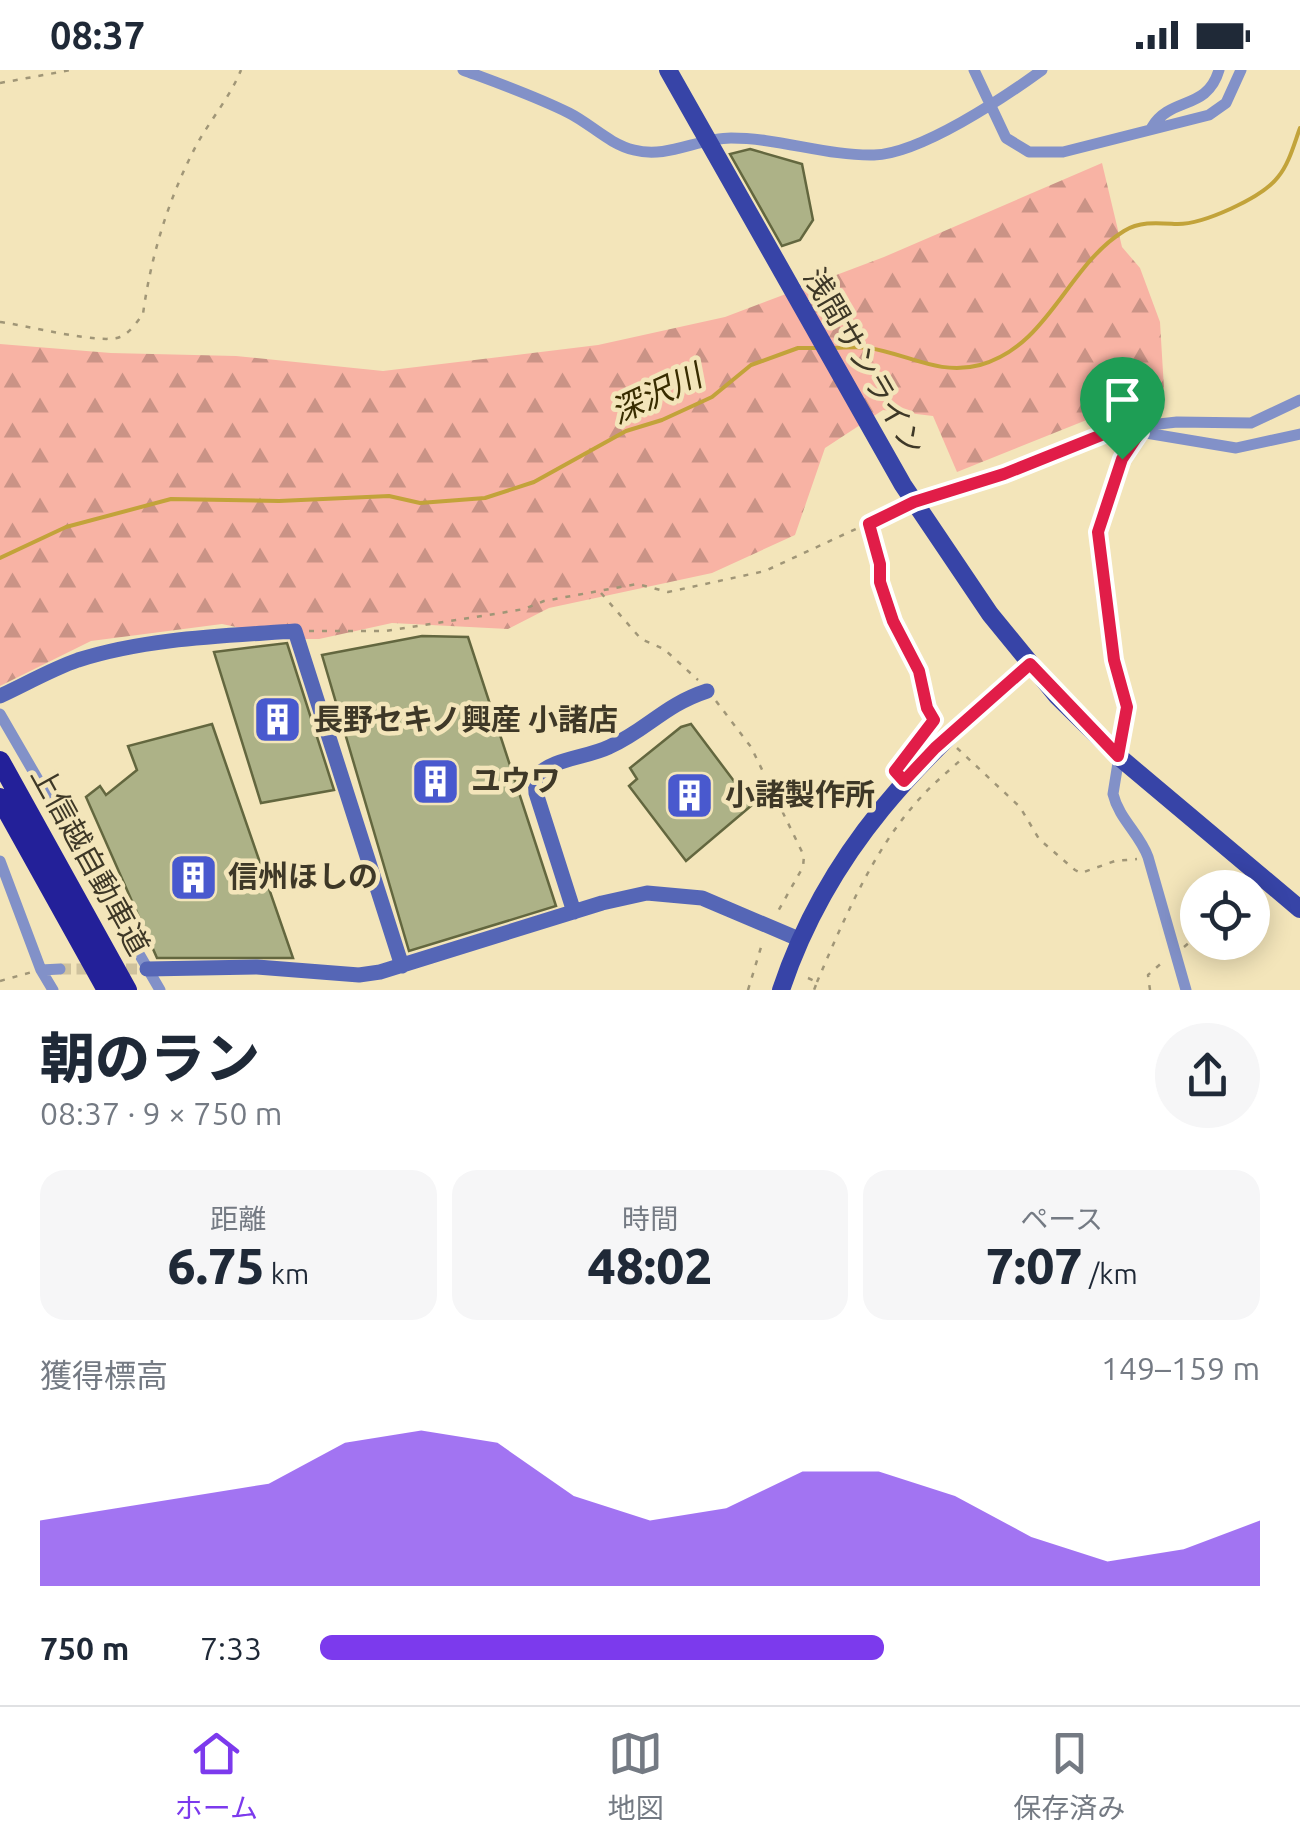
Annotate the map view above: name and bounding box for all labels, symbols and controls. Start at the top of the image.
text: 08:37 [50,14,145,56]
street label: 浅間サンライン [798,262,932,461]
water label: 深沢川 [604,355,709,430]
pin [1080,357,1165,460]
icon: arrive [1095,372,1150,427]
building icon: 長野セキノ興産 小諸店 [252,694,304,746]
place label: 長野セキノ興産 小諸店 [313,702,618,736]
building icon: ユウワ [410,755,462,807]
street label: 上信越自動車道 [25,760,157,961]
place label: ユウワ [471,763,561,797]
building icon: 小諸製作所 [664,769,716,821]
place label: 小諸製作所 [725,777,875,811]
building icon: 信州ほしの [167,851,219,903]
place label: 信州ほしの [228,859,378,893]
map controls [1180,870,1270,960]
button: locate [1180,870,1270,960]
button: share [1155,1023,1260,1128]
text: 朝のラン [40,1027,260,1088]
text: 08:37 · 9 × 750 m [40,1095,282,1131]
text: 距離 [210,1203,266,1234]
text: 時間 [622,1203,678,1234]
text: ペース [1020,1203,1103,1234]
text: 6.75 [168,1237,264,1293]
text: 48:02 [587,1237,713,1293]
text: 7:07 [986,1237,1083,1293]
text: km [264,1258,309,1289]
text: /km [1083,1258,1138,1289]
text: 149–159 m [1101,1350,1260,1386]
text: 獲得標高 [40,1357,168,1393]
text: 750 m [40,1630,129,1666]
text: 7:33 [200,1630,262,1666]
tab: ホーム [175,1726,258,1826]
tab: 地図 [608,1726,664,1826]
tab: 保存済み [1013,1726,1125,1826]

